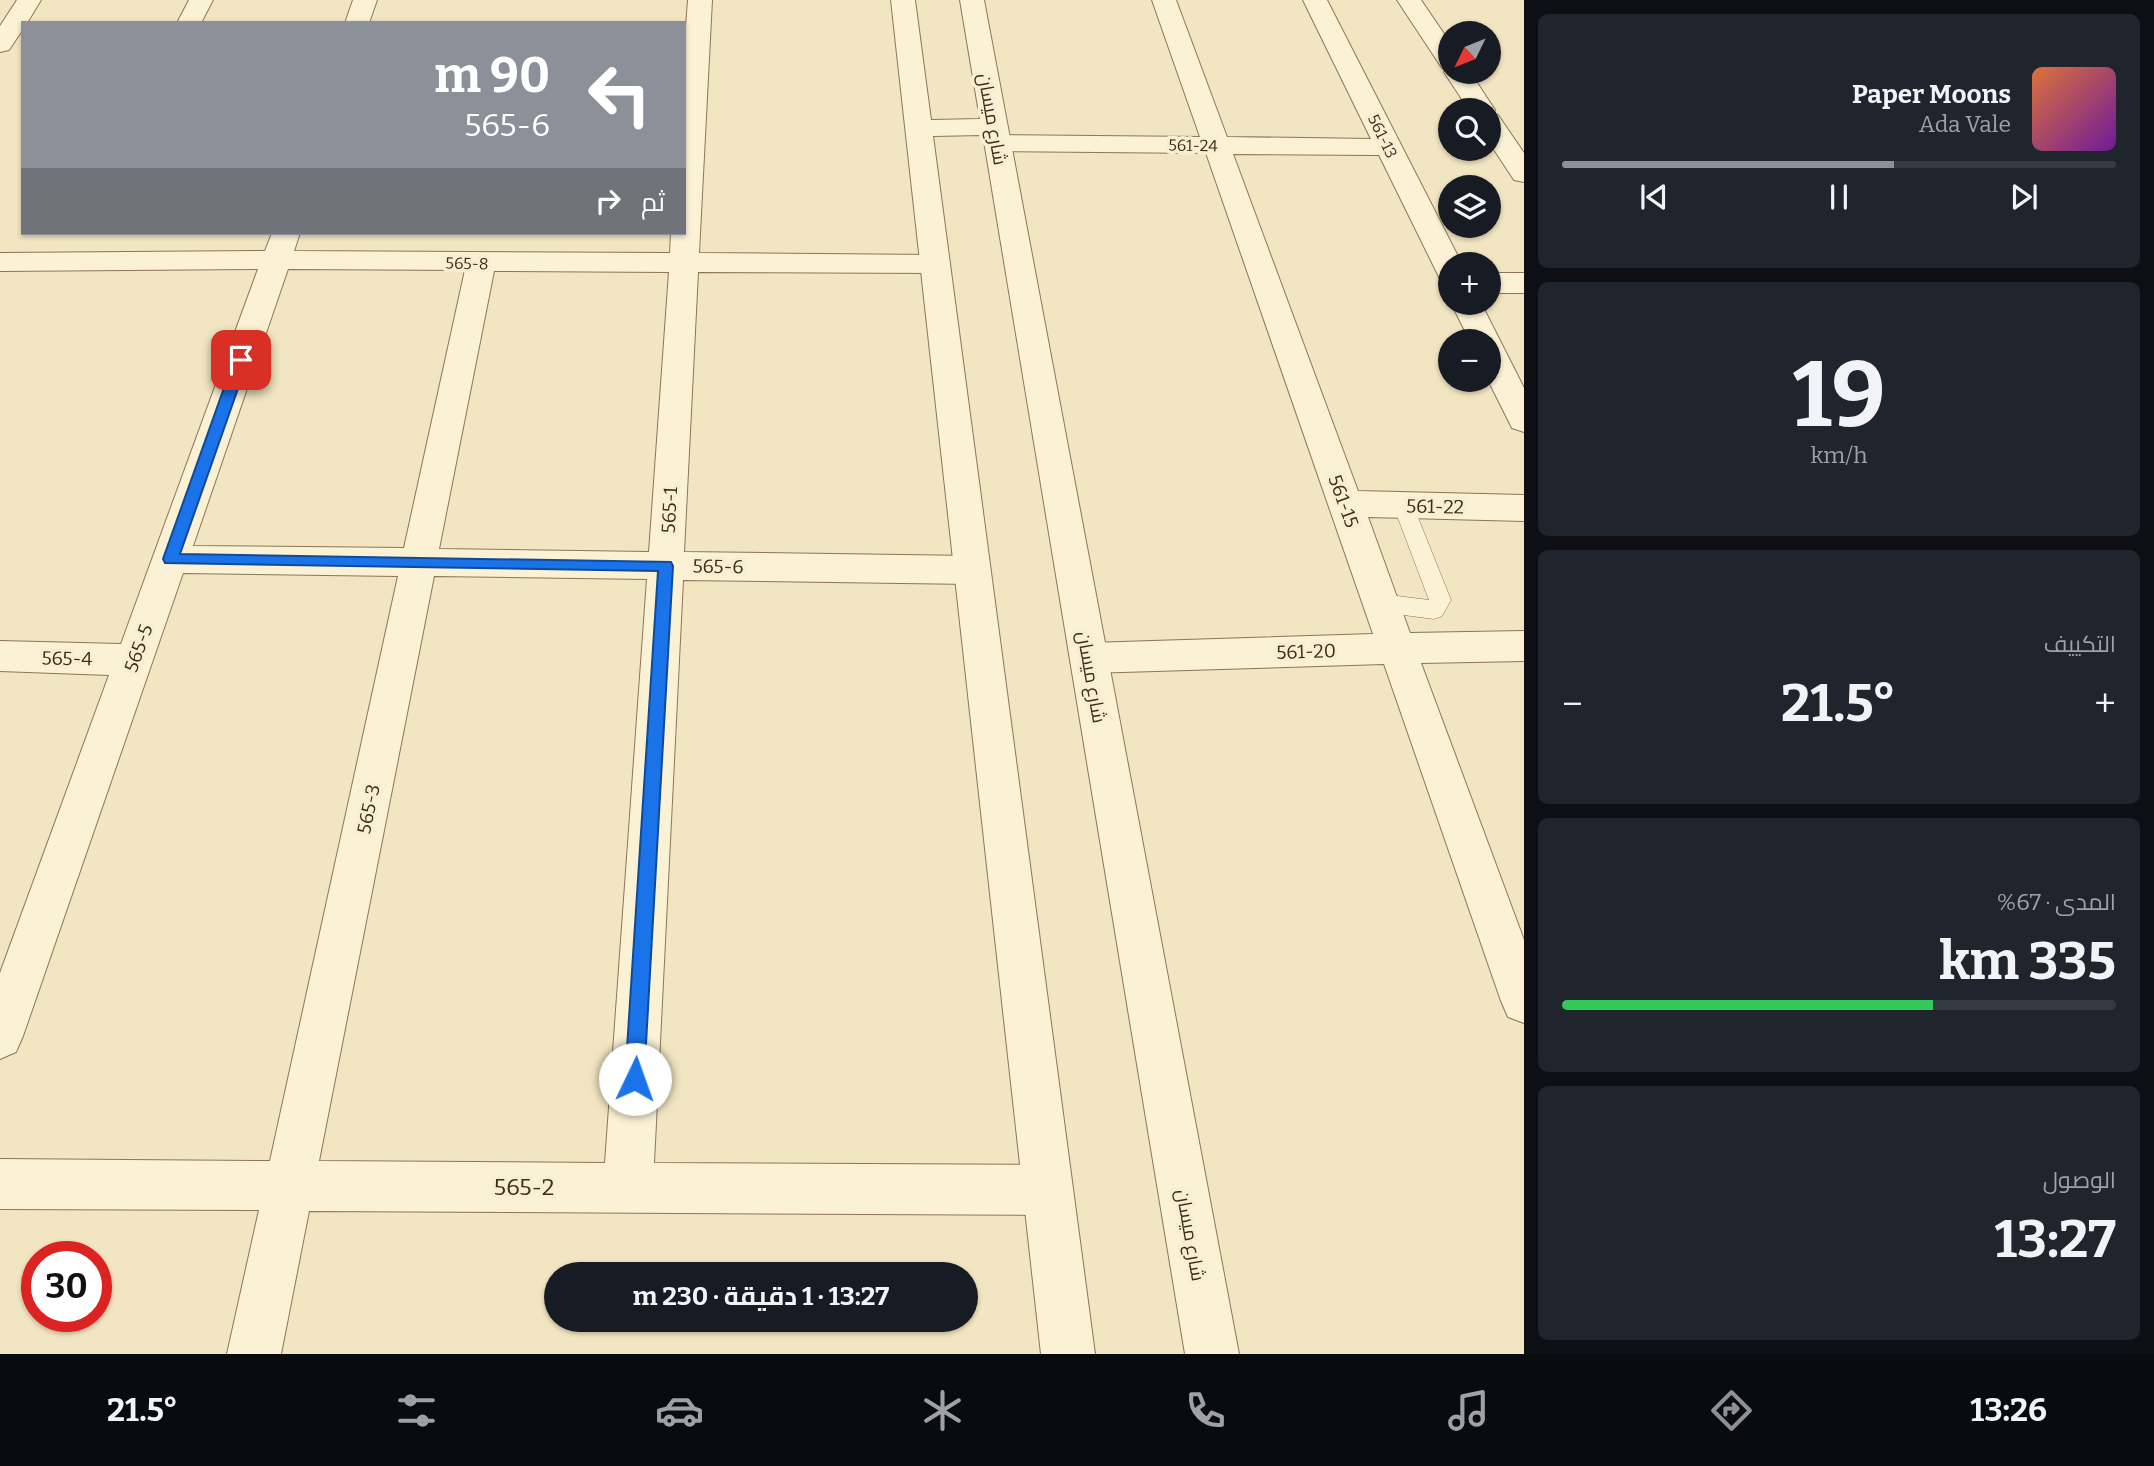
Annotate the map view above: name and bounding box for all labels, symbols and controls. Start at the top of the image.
north arrow [1438,21,1502,84]
map controls [1438,21,1501,392]
text: 90 m [434,46,550,105]
icon: left [574,49,665,140]
street label: شارع ميسان [971,71,1012,167]
text: Paper Moons [1852,79,2011,110]
button: search [1438,98,1501,161]
text: 565-6 [464,106,550,144]
text: Ada Vale [1919,110,2011,138]
street label: 561-13 [1364,111,1401,161]
street label: 561-24 [1168,136,1218,155]
button: layers [1438,175,1501,238]
icon: previous [1635,178,1673,216]
icon: pause [1820,178,1858,216]
icon: next [2005,178,2043,216]
icon: right [589,182,627,220]
text: ثم [641,187,665,218]
button: + [1438,252,1501,315]
street label: 565-8 [445,254,489,273]
button: − [1438,329,1501,392]
pin [211,330,271,390]
icon: arrive [222,341,260,379]
text: 19 [1792,341,1886,450]
text: km/h [1811,441,1867,469]
street label: 561-15 [1323,472,1364,531]
street label: 565-1 [657,486,682,534]
street label: 561-22 [1406,494,1464,519]
street label: 565-6 [692,555,744,578]
street label: 565-5 [119,621,158,675]
street label: شارع ميسان [1070,629,1111,725]
text: التكييف [2044,630,2116,658]
street label: 561-20 [1276,639,1336,664]
street label: 565-4 [41,647,93,670]
text: 21.5° [1781,672,1896,735]
text: − [1562,681,1583,727]
text: + [2094,681,2116,727]
street label: 565-3 [352,782,385,836]
text: المدى · 67% [1997,888,2116,916]
text: 335 km [1939,930,2116,993]
position arrow [598,1042,672,1116]
text: الوصول [2043,1166,2116,1194]
street label: 565-2 [494,1173,554,1201]
street label: شارع ميسان [1169,1187,1210,1283]
text: 13:27 [1994,1208,2116,1271]
speed limit sign: 30 [21,1241,112,1332]
text: 13:27 · 1 دقيقة · 230 m [633,1281,889,1312]
icon: filters [392,1386,441,1435]
icon: car [655,1386,704,1435]
icon: climate [918,1386,967,1435]
icon: phone [1181,1386,1230,1435]
icon: music [1444,1386,1493,1435]
icon: directions [1707,1386,1756,1435]
text: 21.5° [107,1391,178,1429]
text: 13:26 [1970,1391,2047,1429]

